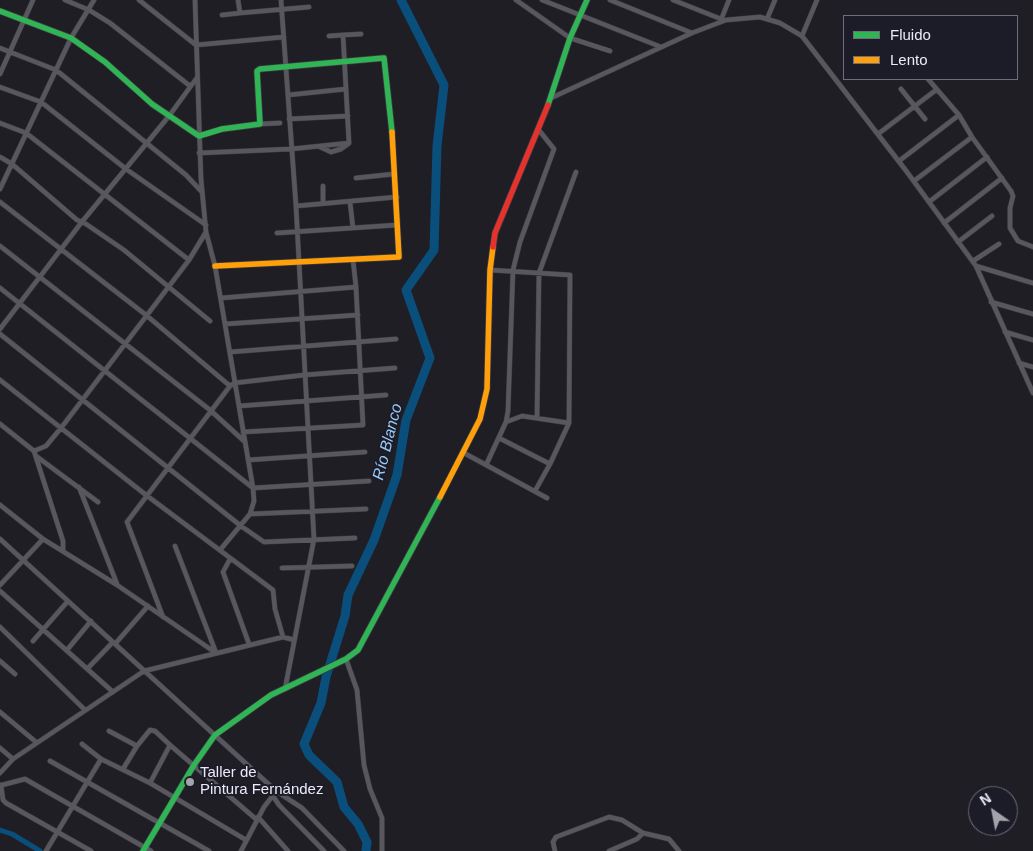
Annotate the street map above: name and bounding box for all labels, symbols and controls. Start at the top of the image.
legend [843,15,1018,80]
text: Fluido [890,26,931,43]
text: Lento [890,51,928,68]
water label: Río Blanco [369,402,407,482]
place label: Taller de Pintura Fernández [200,764,323,799]
marker: Taller de Pintura Fernández [184,776,196,788]
north arrow [968,786,1018,836]
text: N [977,790,994,809]

